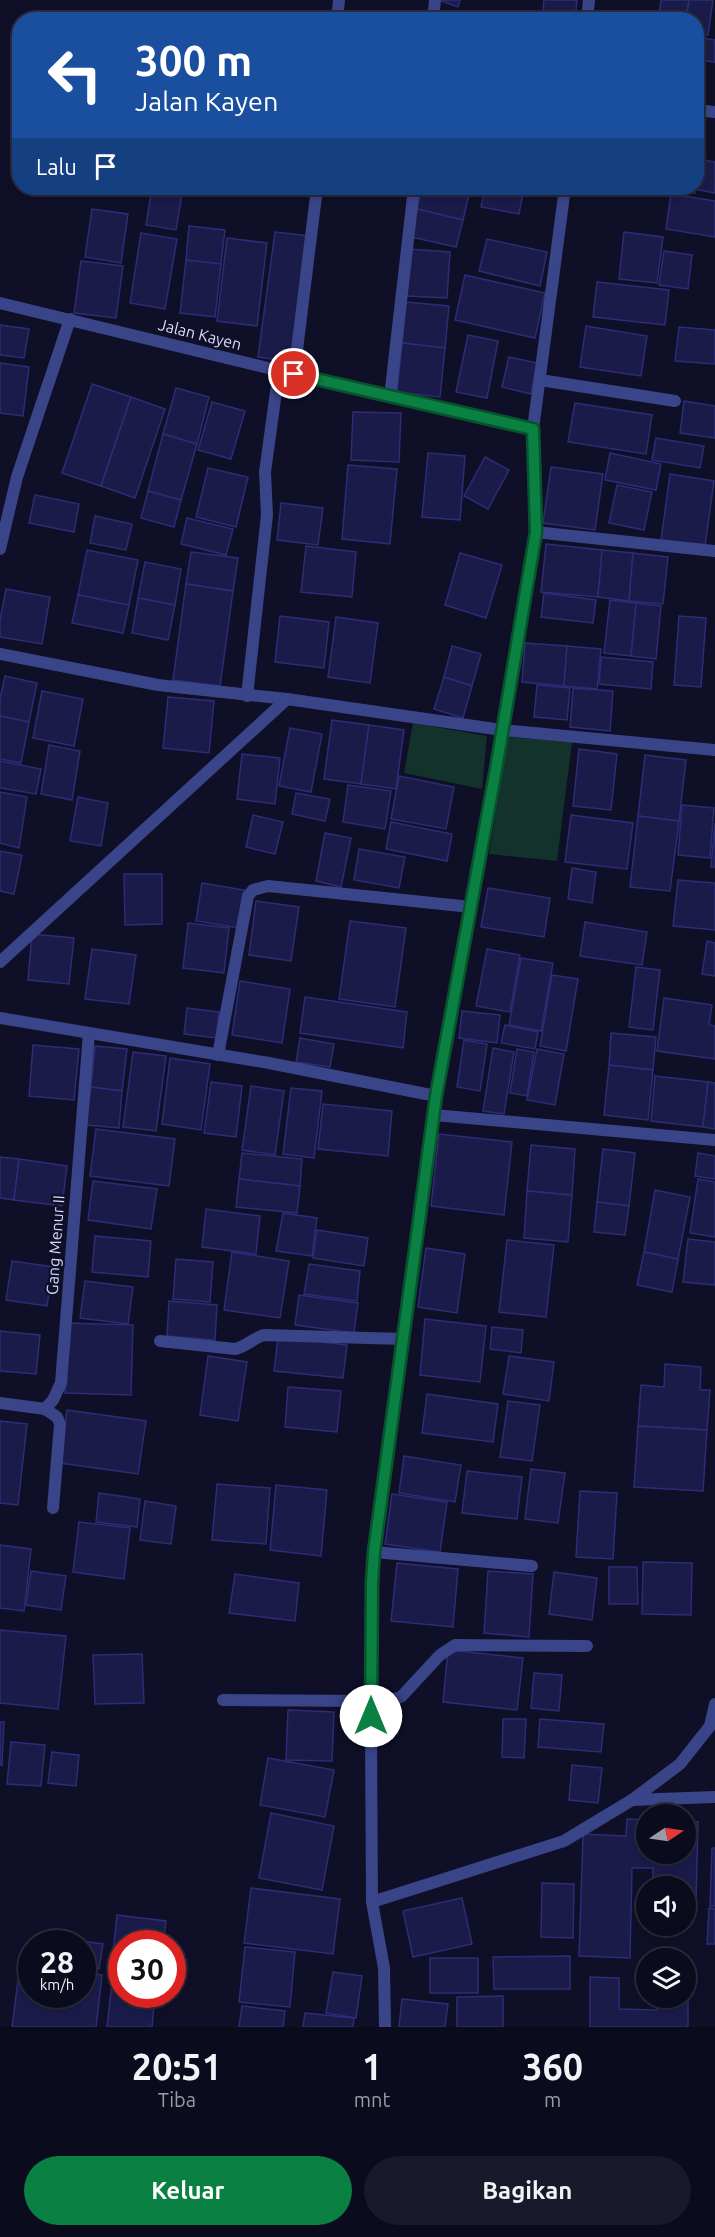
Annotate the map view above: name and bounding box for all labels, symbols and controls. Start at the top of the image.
icon: left [36,36,114,114]
text: 300 m [135,37,252,84]
text: Jalan Kayen [135,86,278,116]
icon: arrive [89,150,122,183]
text: Lalu [36,154,77,179]
street label: Jalan Kayen [157,315,243,353]
pin [268,348,319,399]
icon: arrive [277,357,310,390]
street label: Gang Menur II [43,1195,67,1295]
position arrow [339,1684,403,1748]
north arrow [636,1804,696,1864]
map controls [636,1804,696,2008]
button: sound [636,1876,696,1936]
speed limit sign: 30 [108,1930,186,2008]
text: 28 [40,1945,74,1979]
button: layers [636,1948,696,2008]
text: km/h [40,1976,74,1993]
text: 20:51 [132,2046,222,2087]
text: 1 [362,2046,382,2087]
text: 360 [522,2046,583,2087]
text: Tiba [158,2088,196,2111]
text: mnt [354,2088,390,2111]
text: m [544,2088,561,2111]
button: Keluar [24,2156,352,2225]
button: Bagikan [364,2156,691,2225]

